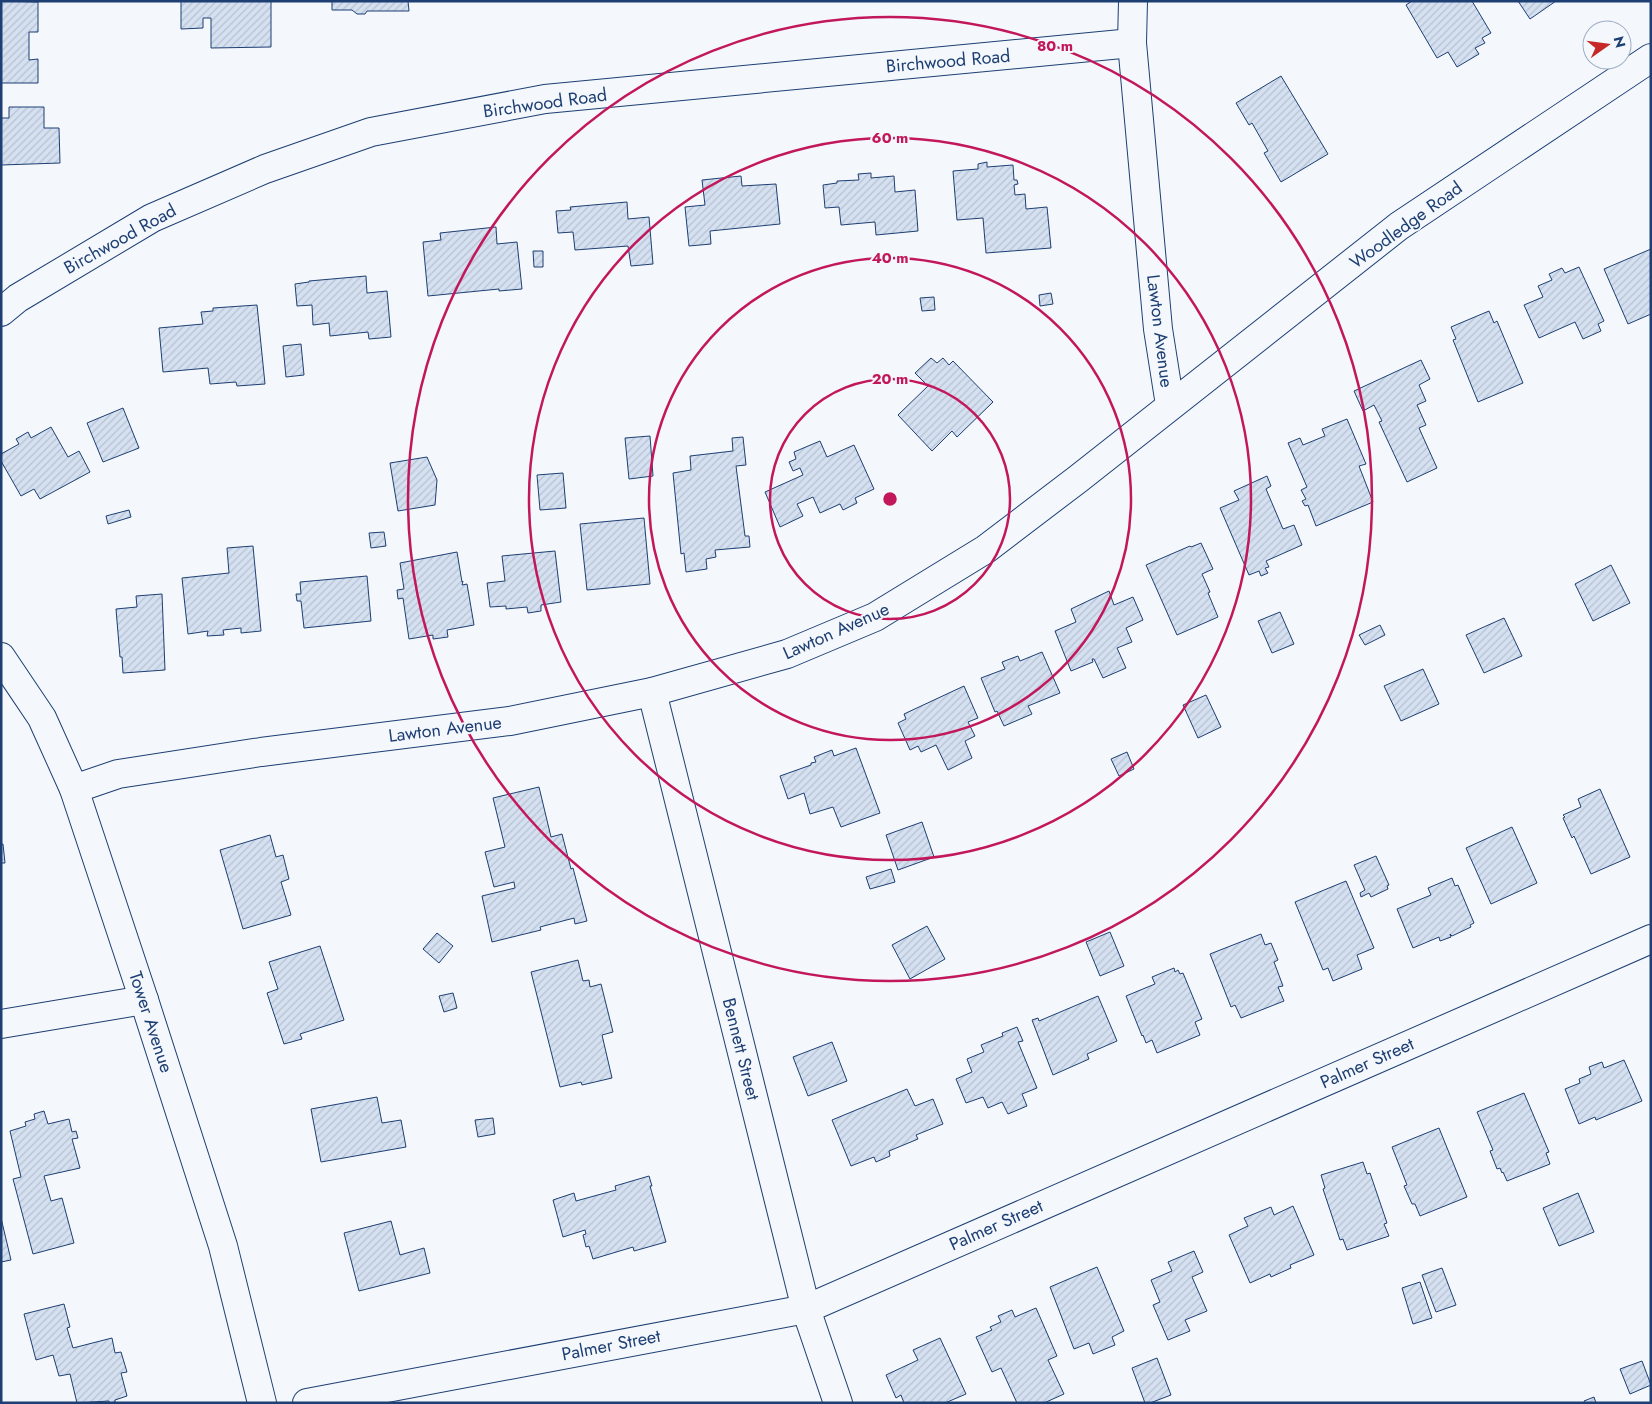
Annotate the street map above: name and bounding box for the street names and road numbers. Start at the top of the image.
street label: Birchwood Road [885,43,1011,79]
street label: Birchwood Road [481,81,609,125]
street label: Woodledge Road [1344,175,1468,275]
street label: Birchwood Road [59,197,181,281]
street label: Lawton Avenue [1140,273,1180,389]
street label: Lawton Avenue [779,596,893,666]
street label: Lawton Avenue [387,709,503,749]
street label: Tower Avenue [122,968,180,1076]
street label: Bennett Street [716,995,766,1103]
street label: Palmer Street [1316,1031,1419,1095]
street label: Palmer Street [945,1193,1048,1257]
street label: Palmer Street [559,1323,663,1367]

